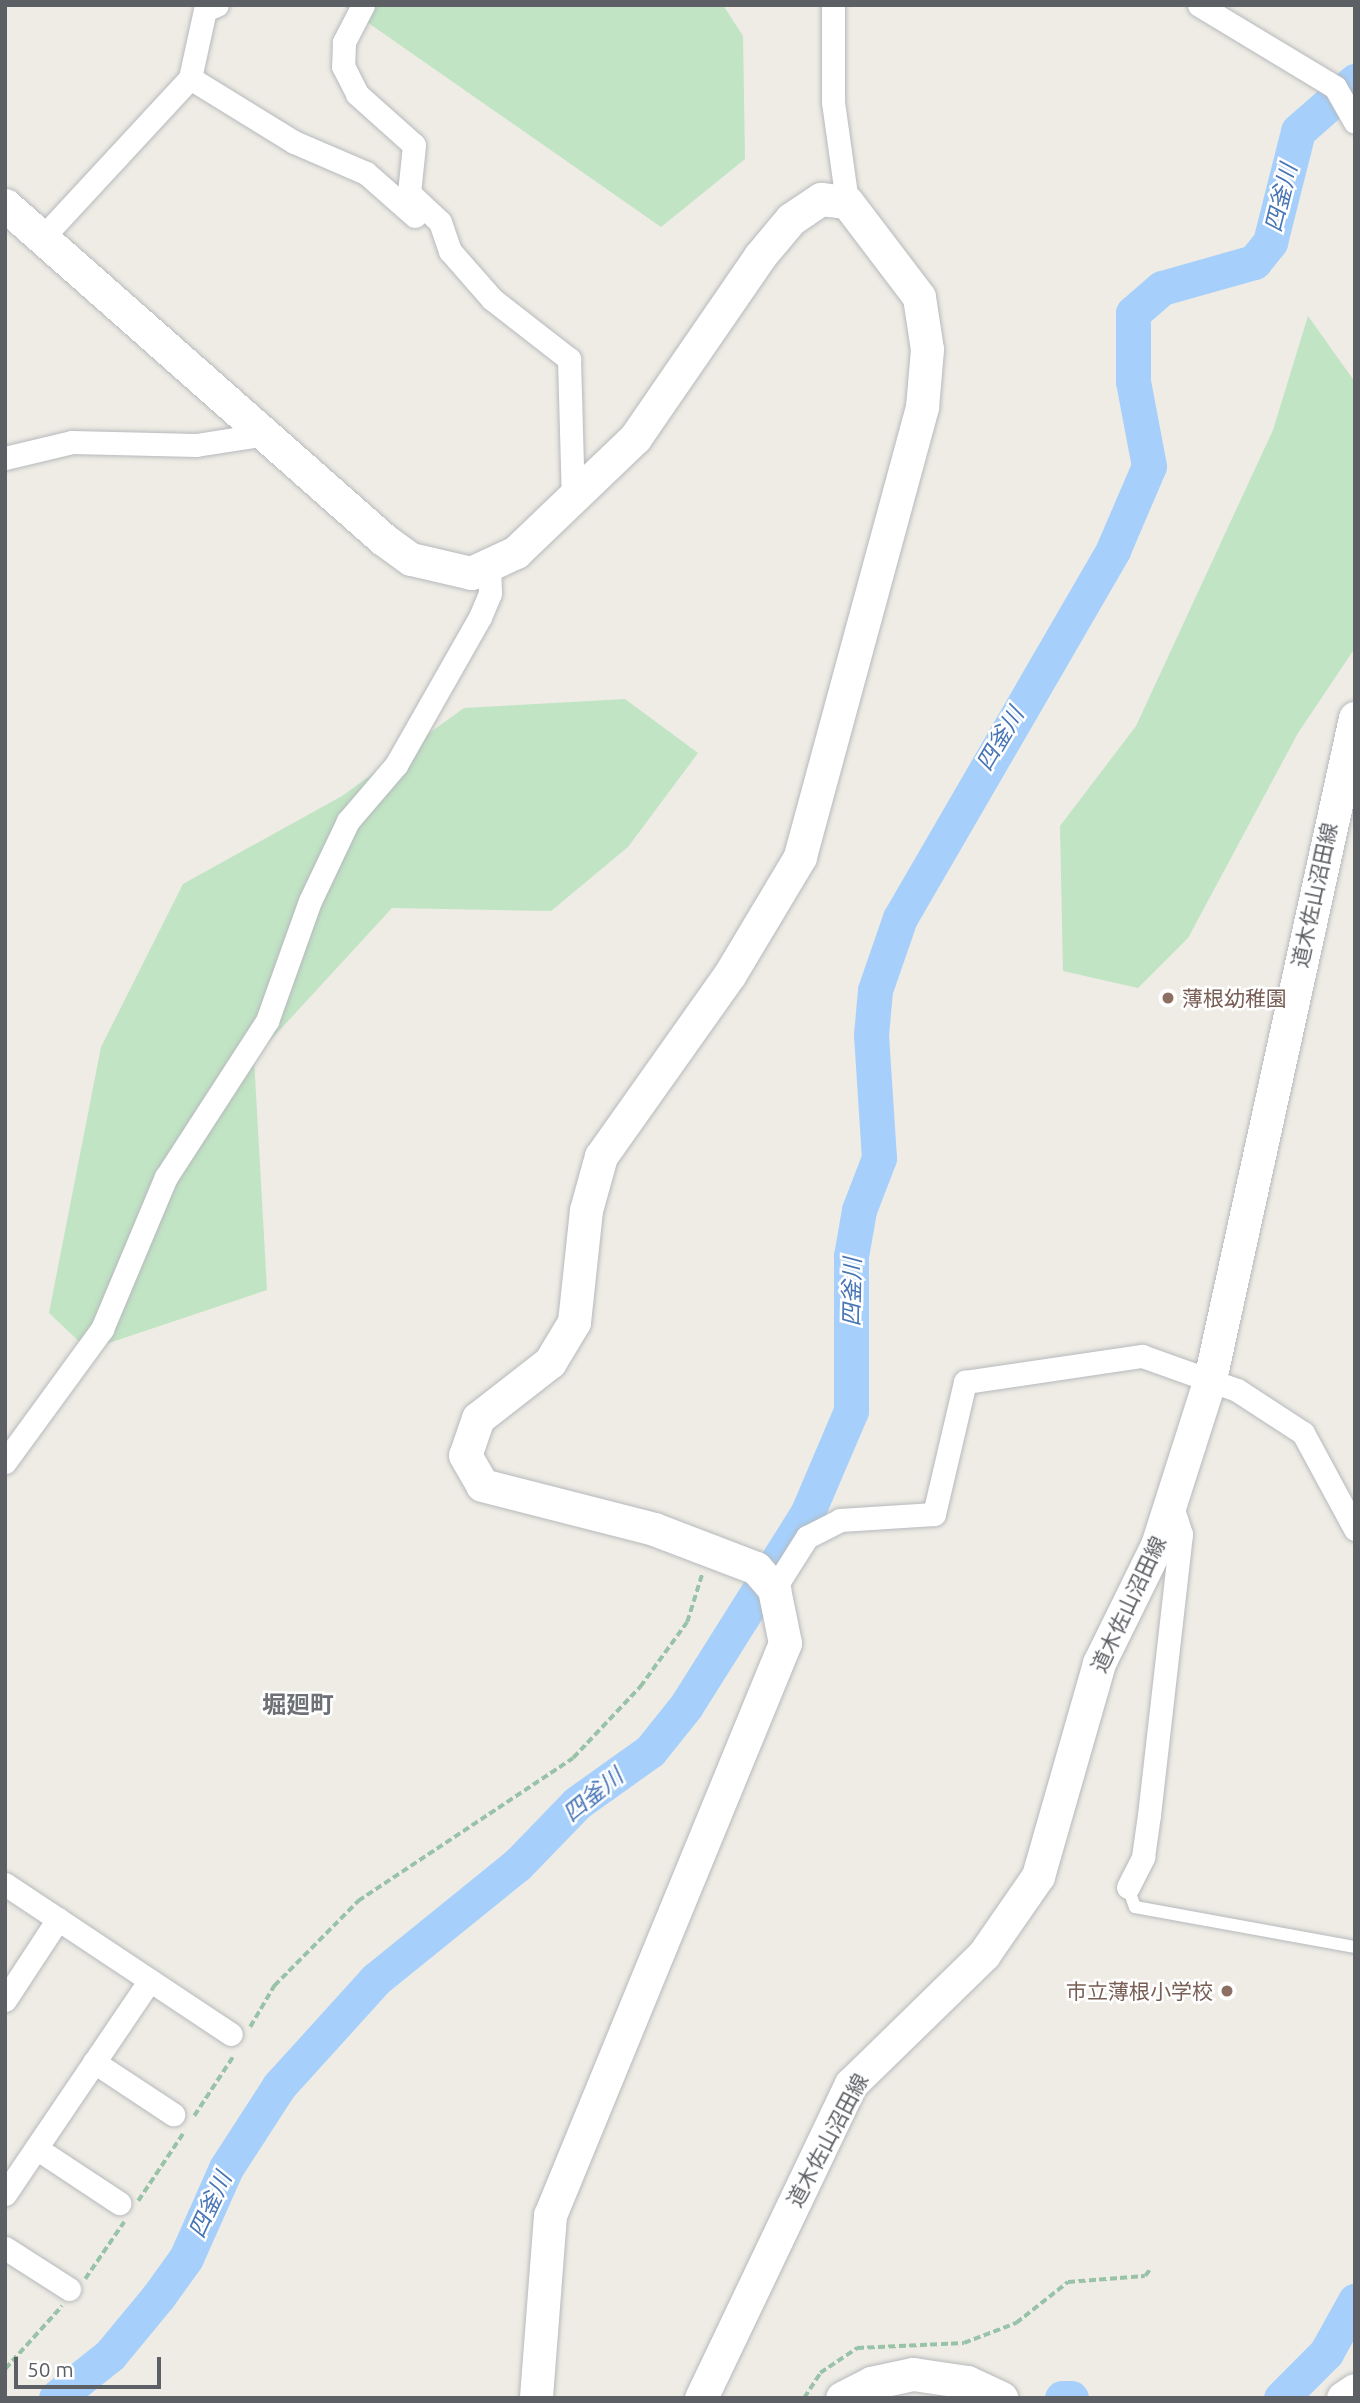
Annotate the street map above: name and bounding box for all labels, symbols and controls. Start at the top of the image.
water label: 四釜川 [1259,161,1303,235]
water label: 四釜川 [970,702,1030,776]
street label: 道木佐山沼田線 [1286,820,1342,970]
place label: 薄根幼稚園 [1182,985,1287,1011]
marker: 薄根幼稚園 [1160,990,1176,1006]
water label: 四釜川 [838,1257,866,1327]
street label: 道木佐山沼田線 [1086,1532,1170,1676]
district label: 堀廻町 [262,1691,334,1719]
water label: 四釜川 [558,1763,628,1827]
place label: 市立薄根小学校 [1066,1978,1213,2004]
marker: 市立薄根小学校 [1219,1983,1235,1999]
street label: 道木佐山沼田線 [781,2069,873,2211]
water label: 四釜川 [183,2168,237,2242]
scale bar [18,2344,164,2388]
text: 50 m [27,2357,74,2381]

